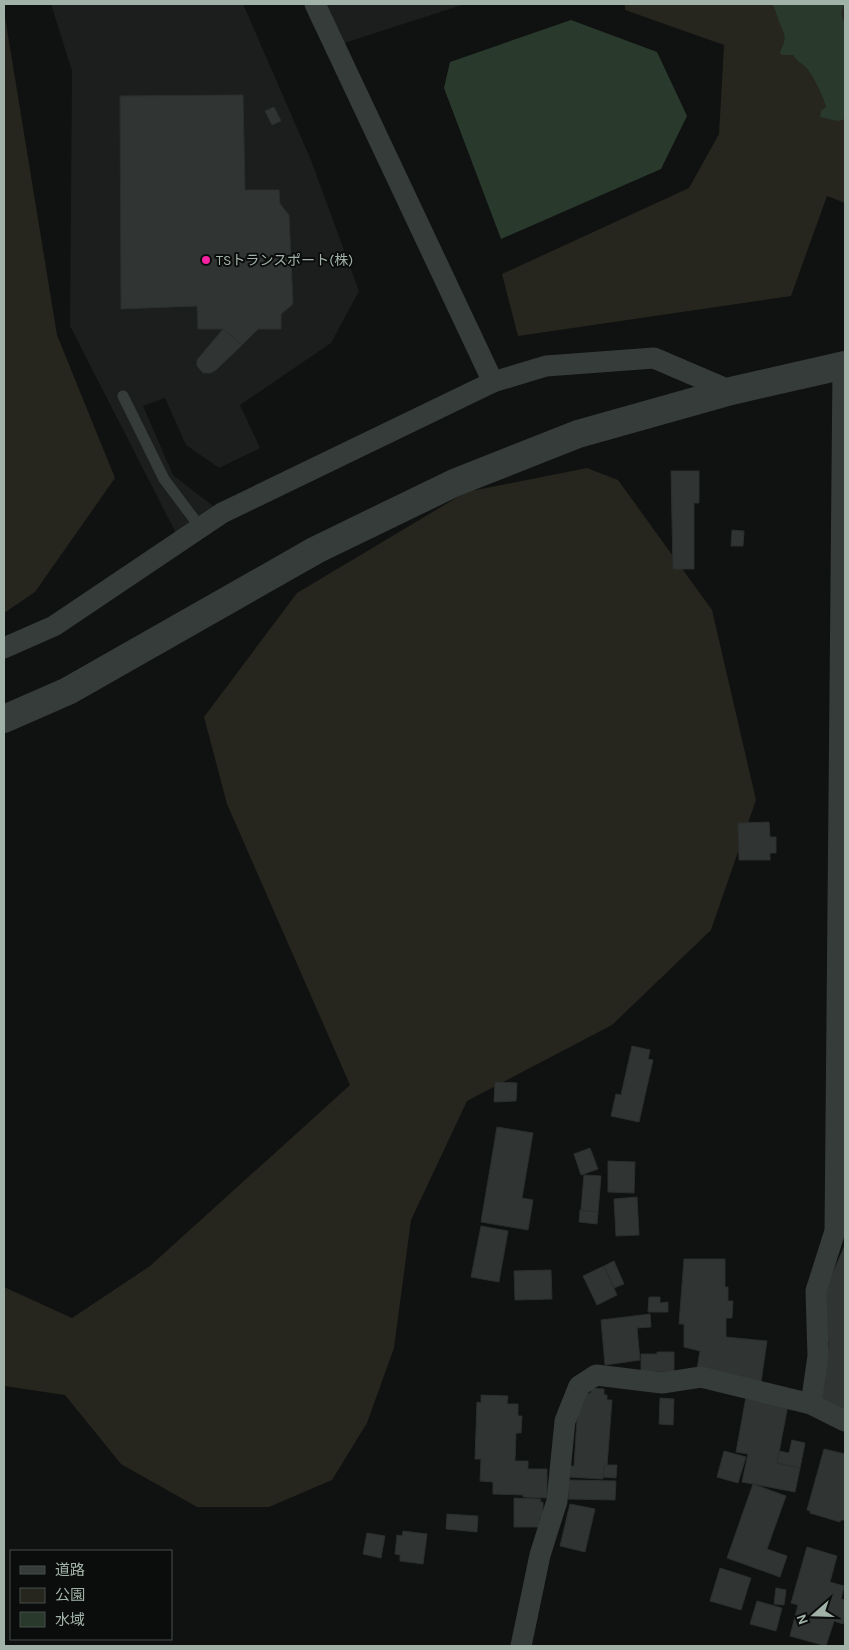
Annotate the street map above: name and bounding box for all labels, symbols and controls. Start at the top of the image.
place label: TSトランスポート(株) [216,252,353,269]
marker: TSトランスポート(株) [200,254,212,266]
legend [10,1550,172,1640]
text: 道路 [55,1561,85,1579]
text: 公園 [55,1586,85,1604]
north arrow [789,1590,839,1640]
text: 水域 [55,1611,85,1629]
text: N [793,1612,812,1627]

